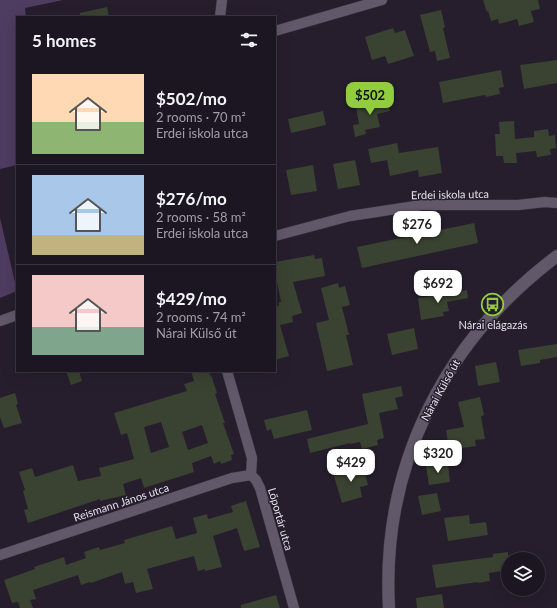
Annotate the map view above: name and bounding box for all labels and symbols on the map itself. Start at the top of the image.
pin: $502 [346,82,394,116]
street label: Erdei iskola utca [411,187,489,201]
pin: $276 [393,211,441,245]
pin: $692 [414,270,462,304]
bus stop icon: Nárai elágazás [480,291,506,317]
place label: Nárai elágazás [459,318,528,331]
street label: Nárai Külső út [418,357,462,423]
pin: $320 [414,440,462,474]
pin: $429 [327,449,375,483]
street label: Reismann János utca [72,480,170,524]
street label: Lőportár utca [266,486,296,552]

